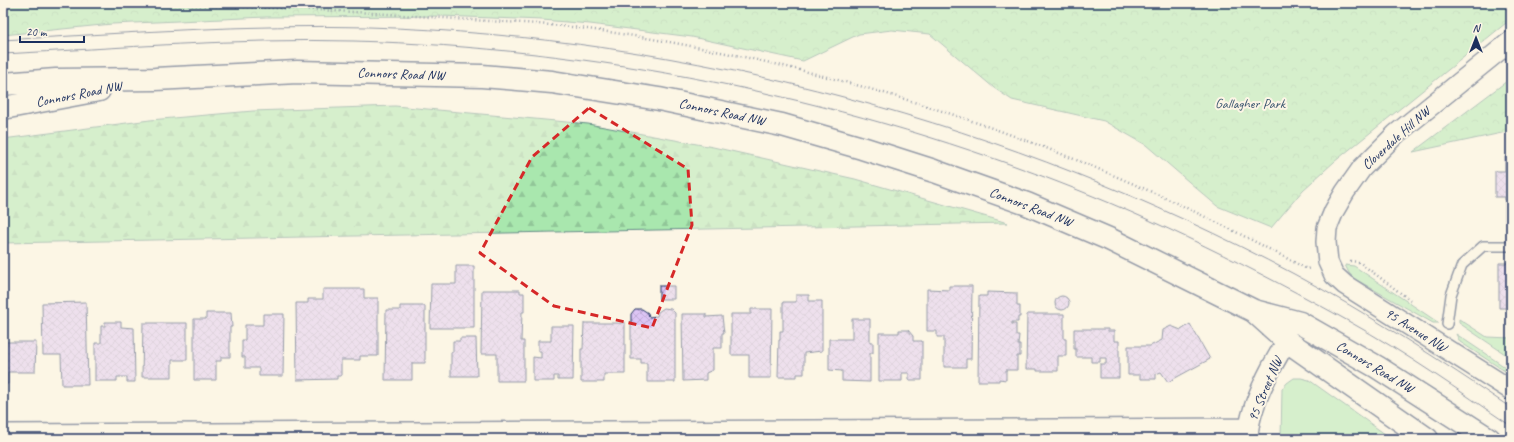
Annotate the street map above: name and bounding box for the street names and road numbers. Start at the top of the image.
street label: Connors Road NW [357,64,447,84]
street label: Connors Road NW [35,77,125,111]
street label: Connors Road NW [678,95,768,130]
street label: Cloverdale Hill NW [1358,102,1435,173]
street label: Connors Road NW [987,183,1077,231]
street label: 95 Avenue NW [1382,304,1452,357]
street label: Connors Road NW [1333,337,1418,398]
street label: 95 Street NW [1244,352,1287,424]

